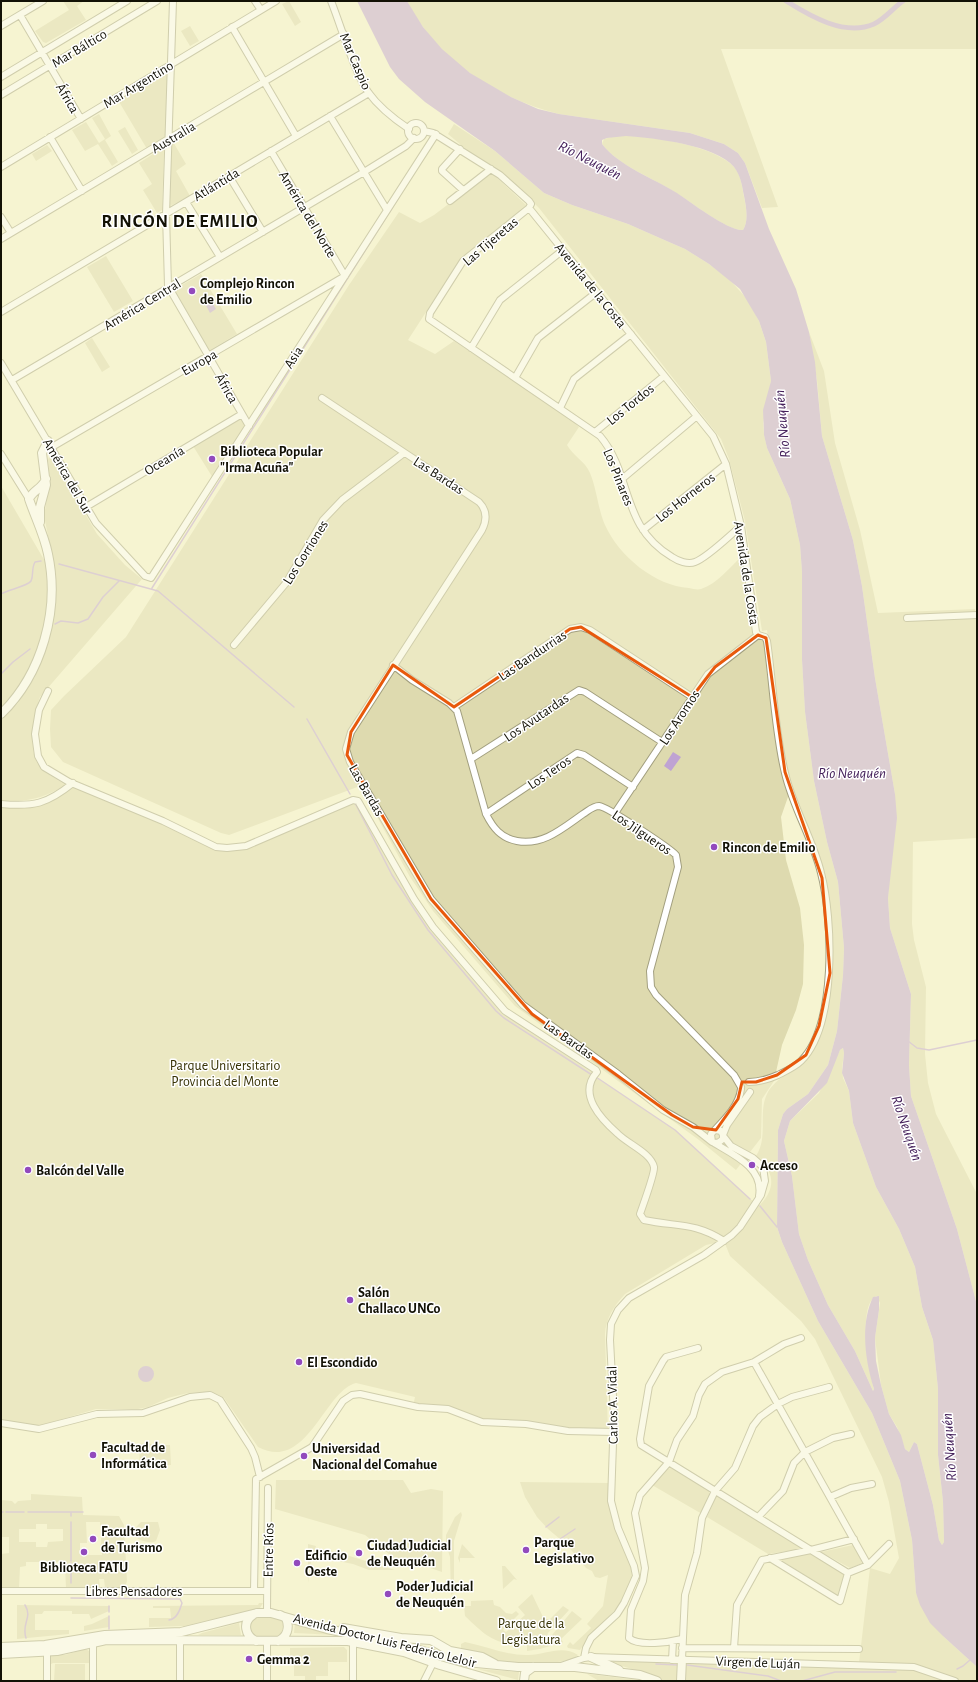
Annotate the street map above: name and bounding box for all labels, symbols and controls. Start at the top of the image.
street label: Mar Báltico [49,27,110,71]
street label: Mar Caspio [337,31,373,92]
street label: Mar Argentino [101,58,176,111]
street label: África [53,80,84,116]
street label: Australia [149,119,198,156]
water label: Río Neuquén [556,138,624,183]
street label: Atlántida [191,165,242,204]
street label: América del Norte [276,169,338,260]
district label: RINCÓN DE EMILIO [101,210,259,231]
street label: Las Tijeretas [460,215,521,269]
street label: Avenida de la Costa [552,240,629,331]
street label: América Central [102,276,183,333]
place label: Complejo Rincon de Emilio [200,277,295,307]
marker: Complejo Rincon de Emilio [187,286,197,296]
street label: Asia [282,344,306,371]
street label: Europa [179,347,220,379]
street label: África [212,370,243,406]
street label: Los Tordos [604,382,657,428]
water label: Río Neuquén [772,389,793,459]
street label: América del Sur [40,436,95,517]
street label: Oceanía [142,443,187,478]
place label: Biblioteca Popular "Irma Acuña" [220,445,323,475]
street label: Los Pinares [600,447,636,508]
marker: Biblioteca Popular "Irma Acuña" [207,454,217,464]
street label: Las Bardas [411,454,466,497]
street label: Los Horneros [653,470,718,525]
street label: Los Gorriones [281,518,331,587]
street label: Avenida de la Costa [731,520,761,627]
street label: Las Bandurrias [496,628,569,684]
street label: Los Aromos [657,688,703,748]
street label: Los Avutardas [502,691,572,745]
street label: Los Teros [525,753,574,792]
street label: Las Bardas [346,762,386,819]
water label: Río Neuquén [818,766,886,781]
street label: Los Jilgueros [609,808,674,858]
place label: Rincon de Emilio [722,841,815,855]
marker: Rincon de Emilio [709,842,719,852]
street label: Las Bardas [541,1018,596,1062]
park label: Parque Universitario Provincia del Monte [170,1059,280,1089]
water label: Río Neuquén [888,1093,925,1163]
place label: Acceso [760,1159,798,1173]
marker: Acceso [747,1160,757,1170]
place label: Balcón del Valle [36,1164,124,1178]
marker: Balcón del Valle [23,1165,33,1175]
place label: Salón Challaco UNCo [358,1286,441,1316]
marker: Salón Challaco UNCo [345,1295,355,1305]
place label: El Escondido [307,1356,378,1370]
marker: El Escondido [294,1357,304,1367]
street label: Carlos A. Vidal [605,1366,621,1444]
water label: Río Neuquén [940,1412,959,1481]
place label: Facultad de Informática [101,1441,167,1471]
place label: Universidad Nacional del Comahue [312,1442,437,1472]
marker: Facultad de Informática [88,1450,98,1460]
marker: Universidad Nacional del Comahue [299,1451,309,1461]
street label: Entre Ríos [262,1523,276,1578]
place label: Facultad de Turismo [101,1525,163,1555]
marker: Facultad de Turismo [88,1534,98,1544]
place label: Parque Legislativo [534,1536,594,1566]
place label: Ciudad Judicial de Neuquén [367,1539,451,1569]
marker: Parque Legislativo [521,1545,531,1555]
marker: Biblioteca FATU [79,1547,89,1557]
marker: Ciudad Judicial de Neuquén [354,1548,364,1558]
place label: Edificio Oeste [305,1549,347,1579]
marker: Edificio Oeste [292,1558,302,1568]
place label: Biblioteca FATU [40,1561,128,1575]
place label: Poder Judicial de Neuquén [396,1580,474,1610]
street label: Libres Pensadores [86,1585,182,1599]
marker: Poder Judicial de Neuquén [383,1589,393,1599]
street label: Avenida Doctor Luis Federico Leloir [292,1611,478,1671]
park label: Parque de la Legislatura [498,1617,565,1647]
place label: Gemma 2 [257,1653,310,1667]
marker: Gemma 2 [244,1654,254,1664]
street label: Virgen de Luján [715,1655,801,1671]

